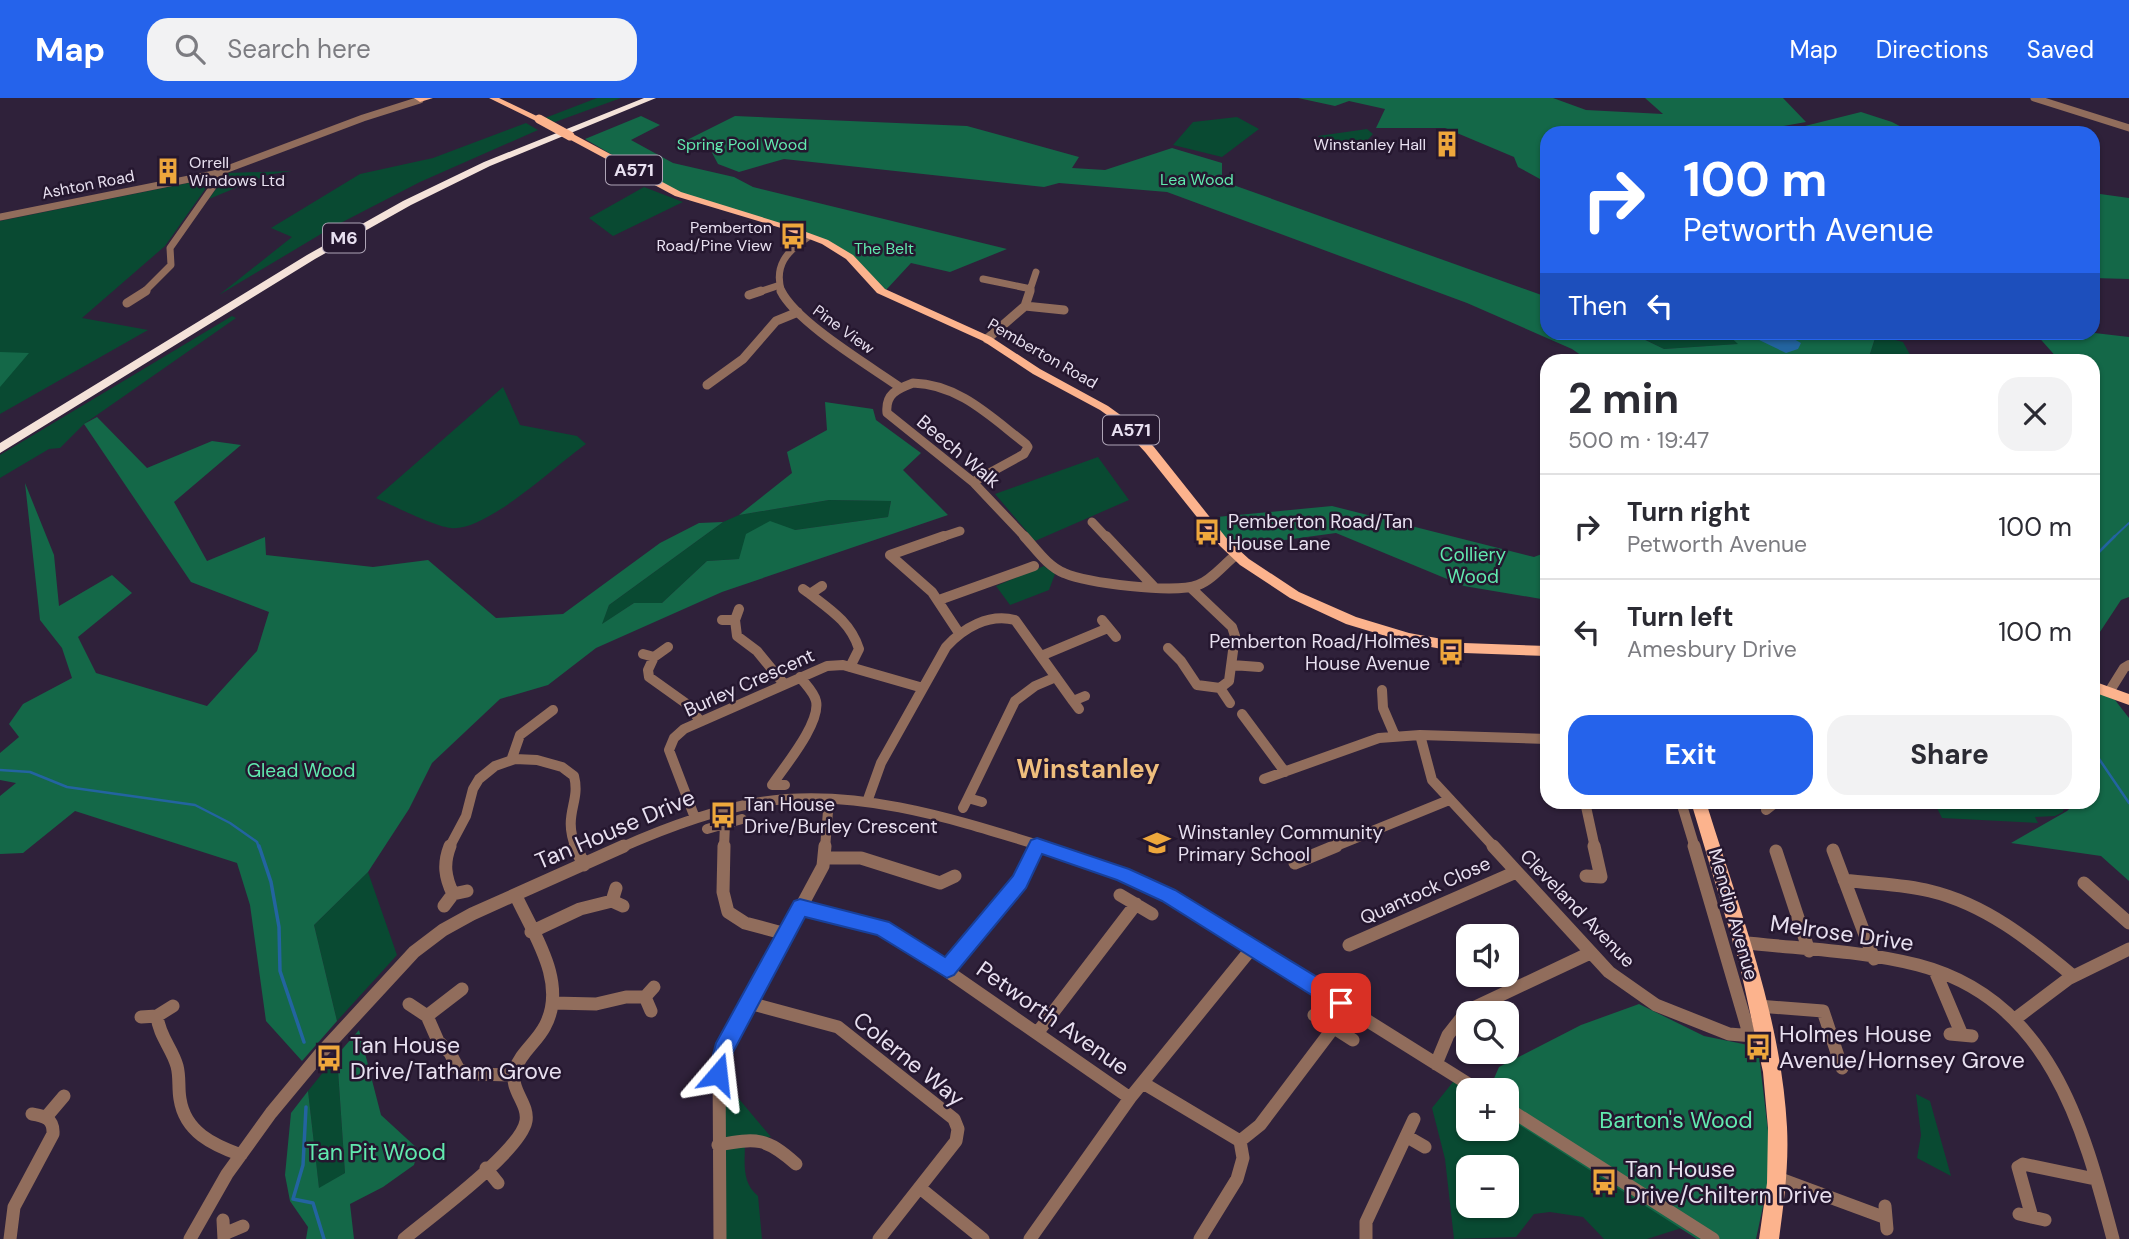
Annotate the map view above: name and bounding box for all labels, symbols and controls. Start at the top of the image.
search box [147,18,637,81]
text: Map [35,28,105,71]
icon: search [171,30,209,68]
text: Search here [227,32,371,66]
text: Map [1790,34,1838,65]
text: Directions [1876,34,1989,65]
text: Saved [2027,34,2094,65]
building icon: Winstanley Hall [1432,129,1462,159]
park label: Spring Pool Wood [677,134,807,155]
place label: Winstanley Hall [1313,134,1426,155]
text: 100 m [1683,147,1827,211]
place label: Orrell Windows Ltd [189,152,285,191]
icon: right [1568,154,1659,245]
building icon: Orrell Windows Ltd [153,156,183,186]
road number: A571 [606,156,662,184]
street label: Ashton Road [40,165,136,204]
park label: Lea Wood [1160,169,1234,190]
text: Petworth Avenue [1683,209,1934,251]
place label: Pemberton Road/Pine View [656,217,772,256]
bus stop icon: Pemberton Road/Pine View [778,221,808,251]
road number: M6 [323,223,365,252]
park label: The Belt [854,238,914,259]
icon: left [1641,287,1679,325]
text: Then [1568,289,1627,323]
street label: Pine View [809,300,879,359]
street label: Pemberton Road [984,313,1101,393]
text: 2 min [1568,371,1679,426]
button: close [1998,377,2072,451]
street label: Beech Walk [912,409,1006,494]
road number: A571 [1103,416,1159,444]
text: 500 m · 19:47 [1568,425,1709,455]
text: Turn right [1627,495,1751,529]
icon: right [1568,508,1606,546]
place label: Pemberton Road/Tan House Lane [1228,509,1413,556]
text: 100 m [1998,510,2072,544]
bus stop icon: Pemberton Road/Tan House Lane [1192,517,1222,547]
text: Petworth Avenue [1627,529,1807,559]
park label: Colliery Wood [1440,542,1507,589]
text: Turn left [1627,600,1734,634]
icon: left [1568,613,1606,651]
text: 100 m [1998,615,2072,649]
place label: Pemberton Road/Holmes House Avenue [1209,629,1430,676]
text: Amesbury Drive [1627,634,1797,664]
bus stop icon: Pemberton Road/Holmes House Avenue [1436,637,1466,667]
street label: Burley Crescent [680,643,818,722]
button: Exit [1568,715,1813,795]
button: Share [1827,715,2072,795]
district label: Winstanley [1016,752,1160,786]
park label: Glead Wood [247,758,355,783]
street label: Tan House Drive [531,782,699,876]
place label: Tan House Drive/Burley Crescent [744,792,938,839]
bus stop icon: Tan House Drive/Burley Crescent [708,800,738,830]
place label: Winstanley Community Primary School [1178,820,1383,867]
school or university icon: Winstanley Community Primary School [1142,828,1172,858]
street label: Cleveland Avenue [1515,844,1641,973]
street label: Mendip Avenue [1703,845,1764,983]
street label: Quantock Close [1356,851,1494,930]
street label: Melrose Drive [1768,908,1916,958]
map controls [1456,924,1519,1218]
button: sound [1456,924,1519,987]
street label: Petworth Avenue [971,954,1135,1082]
pin [1311,973,1371,1033]
icon: arrive [1322,984,1360,1022]
button: search [1456,1001,1519,1064]
street label: Colerne Way [847,1005,971,1113]
place label: Holmes House Avenue/Hornsey Grove [1779,1019,2025,1075]
place label: Tan House Drive/Tatham Grove [350,1030,562,1086]
bus stop icon: Holmes House Avenue/Hornsey Grove [1743,1032,1773,1062]
position arrow [681,1037,755,1111]
bus stop icon: Tan House Drive/Tatham Grove [314,1043,344,1073]
button: + [1456,1078,1519,1141]
park label: Barton's Wood [1599,1105,1753,1135]
park label: Tan Pit Wood [306,1137,446,1167]
place label: Tan House Drive/Chiltern Drive [1625,1154,1832,1210]
button: − [1456,1155,1519,1218]
bus stop icon: Tan House Drive/Chiltern Drive [1589,1167,1619,1197]

